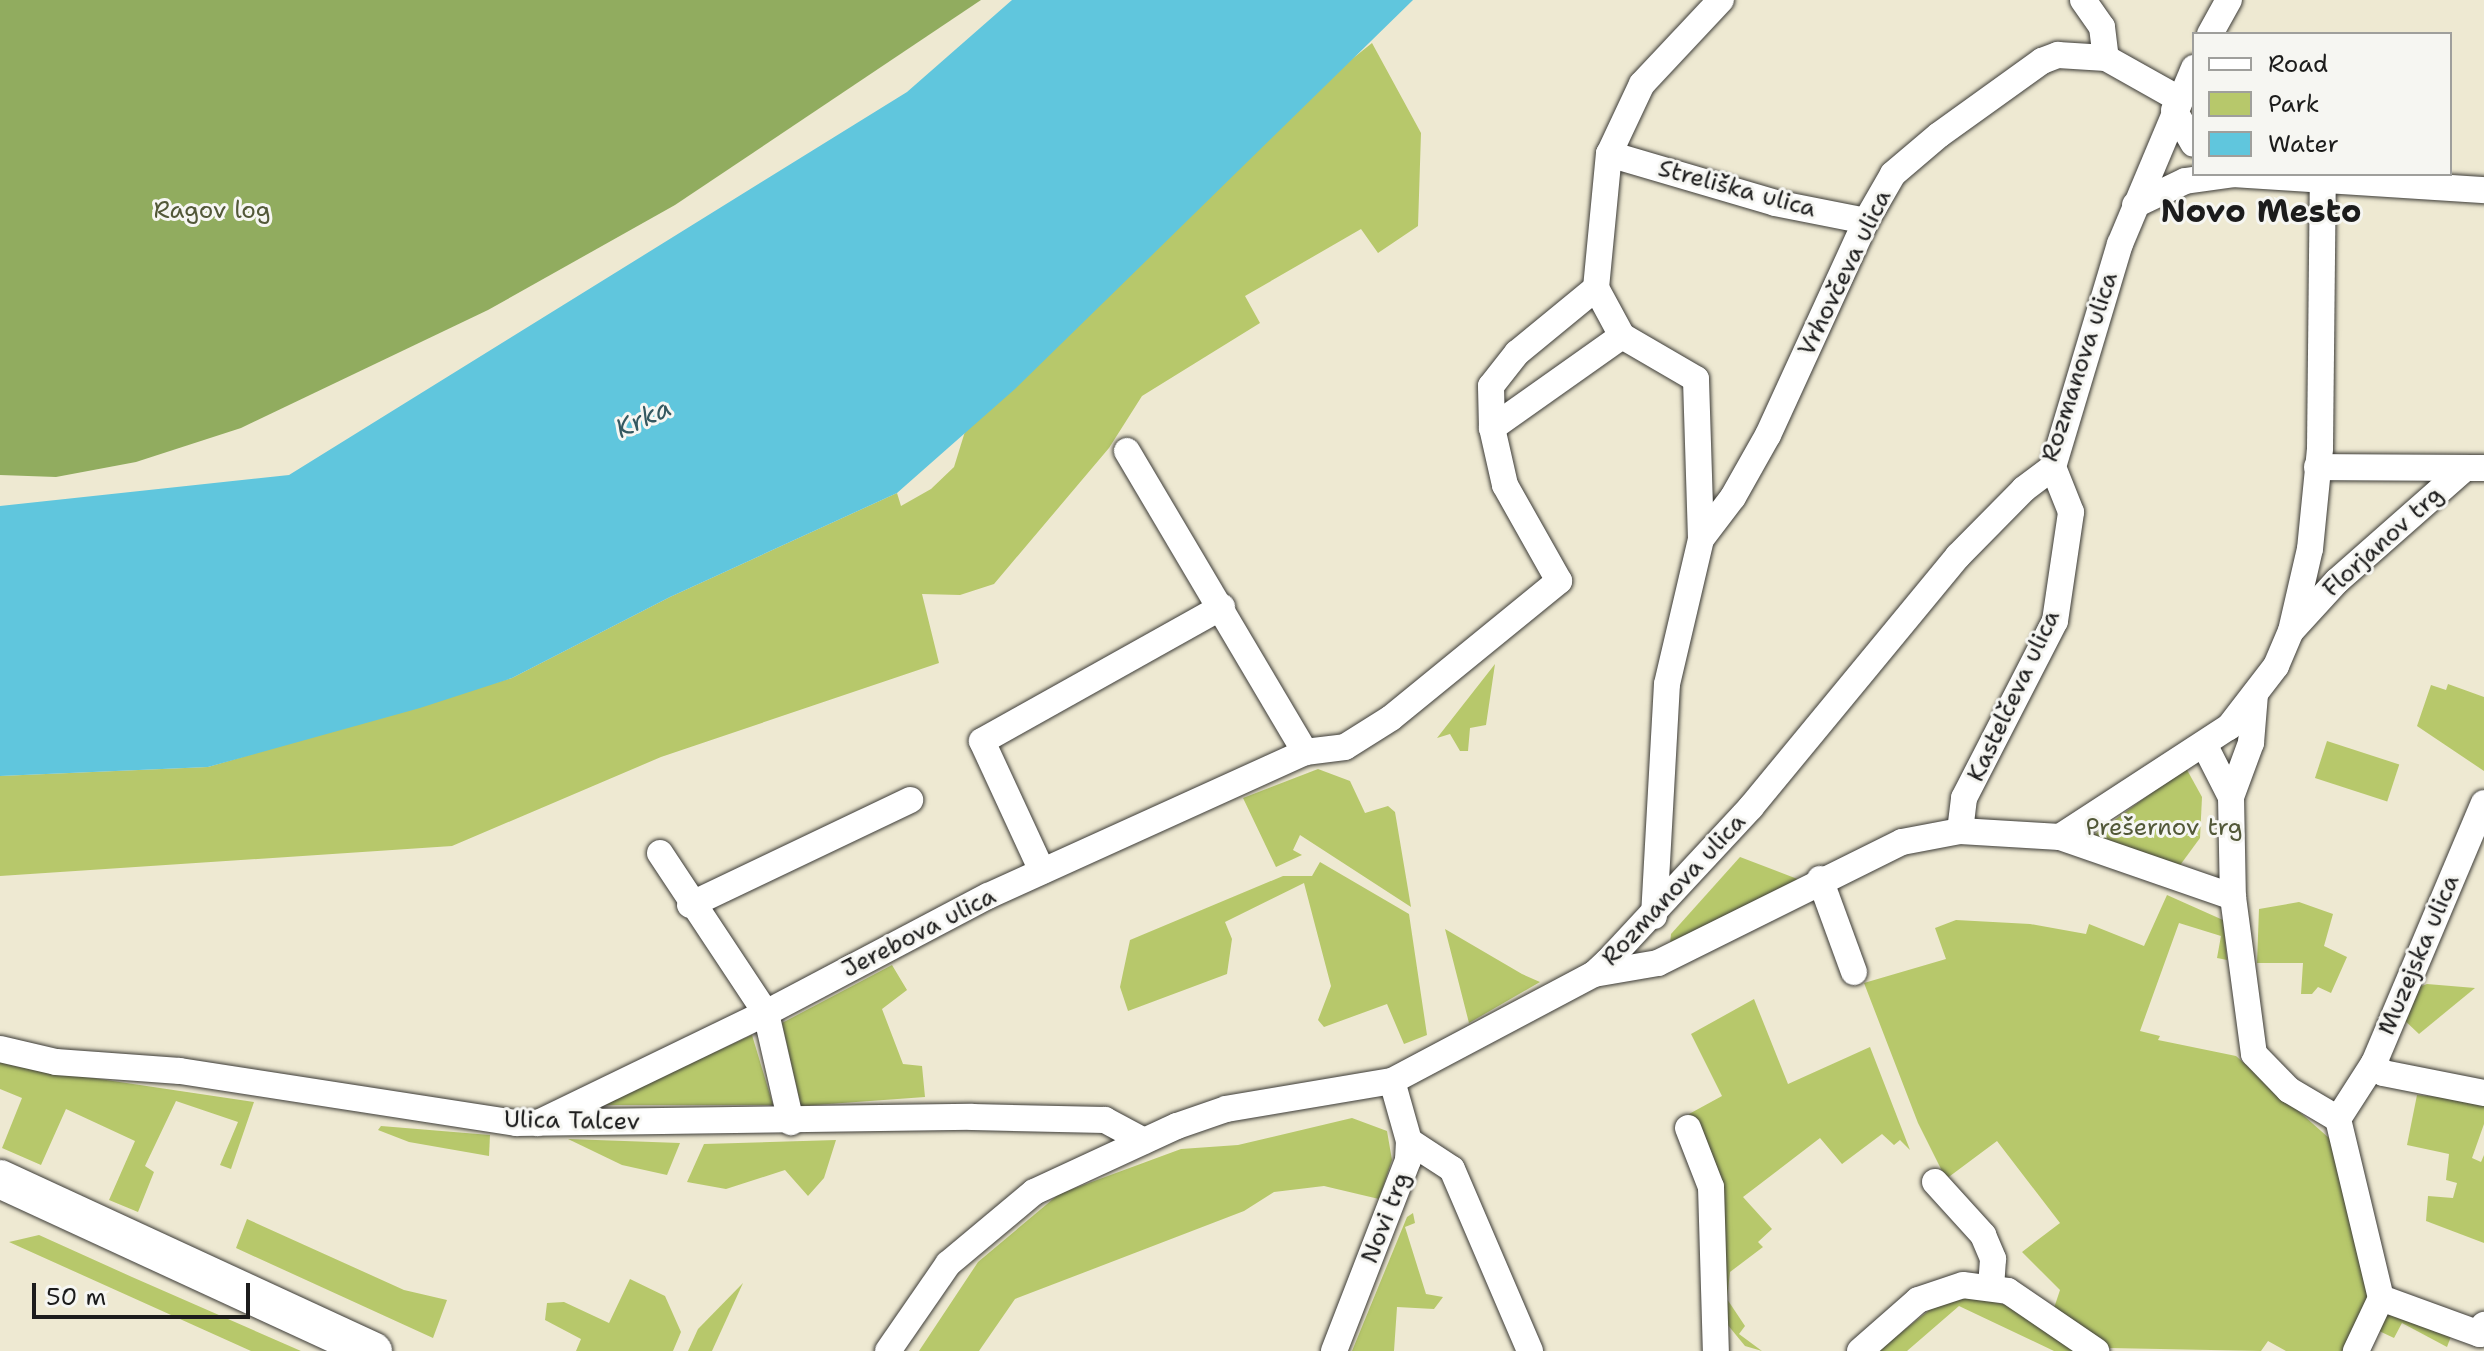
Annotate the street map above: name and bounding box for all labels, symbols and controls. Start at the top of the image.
legend [2192,32,2452,176]
text: Road [2268,48,2328,80]
text: Park [2268,88,2320,120]
text: Water [2268,128,2339,160]
street label: Streliška ulica [1655,154,1819,224]
street label: Vrhovčeva ulica [1792,185,1898,361]
district label: Novo Mesto [2161,192,2361,230]
park label: Ragov log [154,197,270,225]
street label: Rozmanova ulica [2036,269,2124,465]
water label: Krka [610,392,676,444]
street label: Florjanov trg [2317,481,2449,603]
street label: Kastelčeva ulica [1962,606,2066,786]
street label: Rozmanova ulica [1596,808,1752,972]
park label: Prešernov trg [2085,814,2243,842]
street label: Muzejska ulica [2372,871,2466,1039]
street label: Jerebova ulica [837,882,1001,984]
street label: Ulica Talcev [504,1105,640,1137]
street label: Novi trg [1356,1168,1416,1268]
scale bar [36,1267,254,1317]
text: 50 m [46,1281,106,1313]

